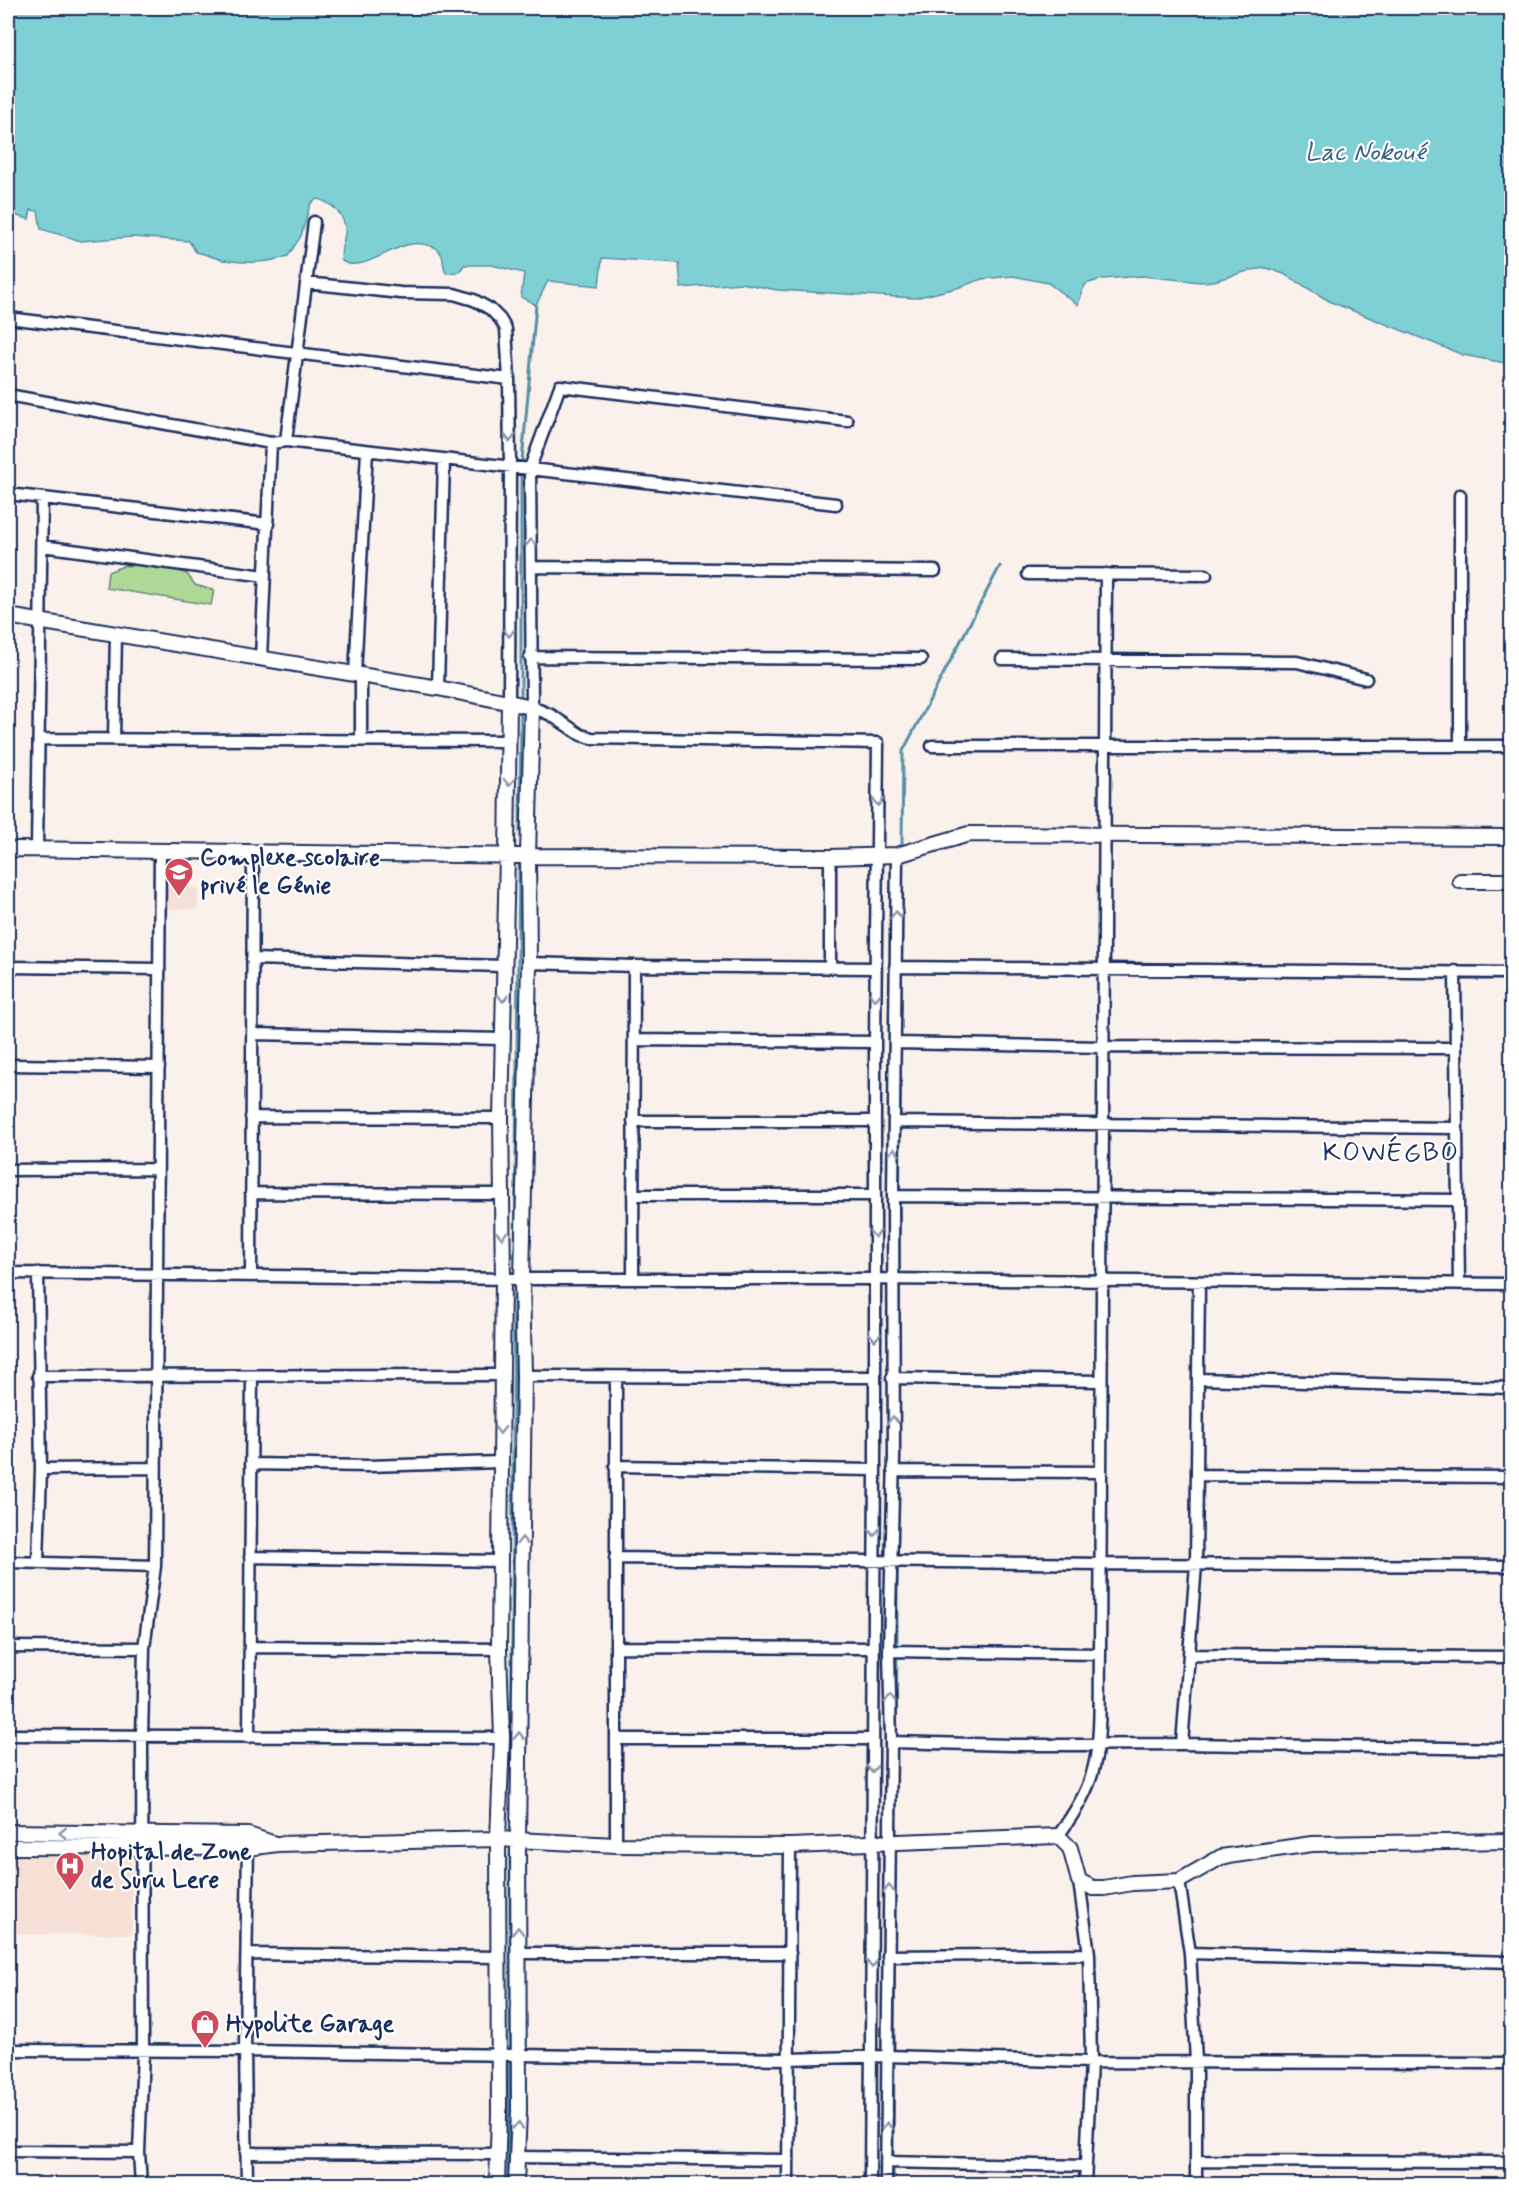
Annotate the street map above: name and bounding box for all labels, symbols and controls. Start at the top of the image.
water label: Lac Nokoué [1305,136,1429,170]
one-way arrow [504,433,516,442]
one-way arrow [524,539,537,548]
one-way arrow [503,628,515,637]
one-way arrow [502,778,515,787]
one-way arrow [872,797,884,806]
place label: Complexe scolaire privé le Génie [200,843,380,902]
school or university icon: Complexe scolaire privé le Génie [163,856,195,898]
one-way arrow [890,911,902,920]
one-way arrow [869,992,881,1001]
one-way arrow [497,994,509,1003]
district label: KOWÉGBO [1323,1135,1459,1171]
one-way arrow [888,1147,900,1156]
one-way arrow [869,1229,881,1238]
one-way arrow [495,1231,508,1240]
one-way arrow [868,1333,881,1342]
one-way arrow [887,1416,899,1425]
one-way arrow [494,1425,506,1434]
one-way arrow [868,1528,881,1537]
one-way arrow [516,1537,528,1546]
one-way arrow [884,1695,896,1704]
one-way arrow [513,1732,525,1741]
one-way arrow [866,1765,878,1774]
one-way arrow [59,1827,68,1839]
place label: Hopital de Zone de Suru Lere [91,1837,252,1896]
hospital icon: Hopital de Zone de Suru Lere [54,1850,86,1892]
one-way arrow [883,1885,895,1894]
one-way arrow [512,1927,525,1936]
one-way arrow [866,1960,878,1969]
shop icon: Hypolite Garage [189,2008,221,2050]
place label: Hypolite Garage [226,2009,395,2041]
one-way arrow [512,2122,525,2131]
one-way arrow [881,2122,893,2131]

